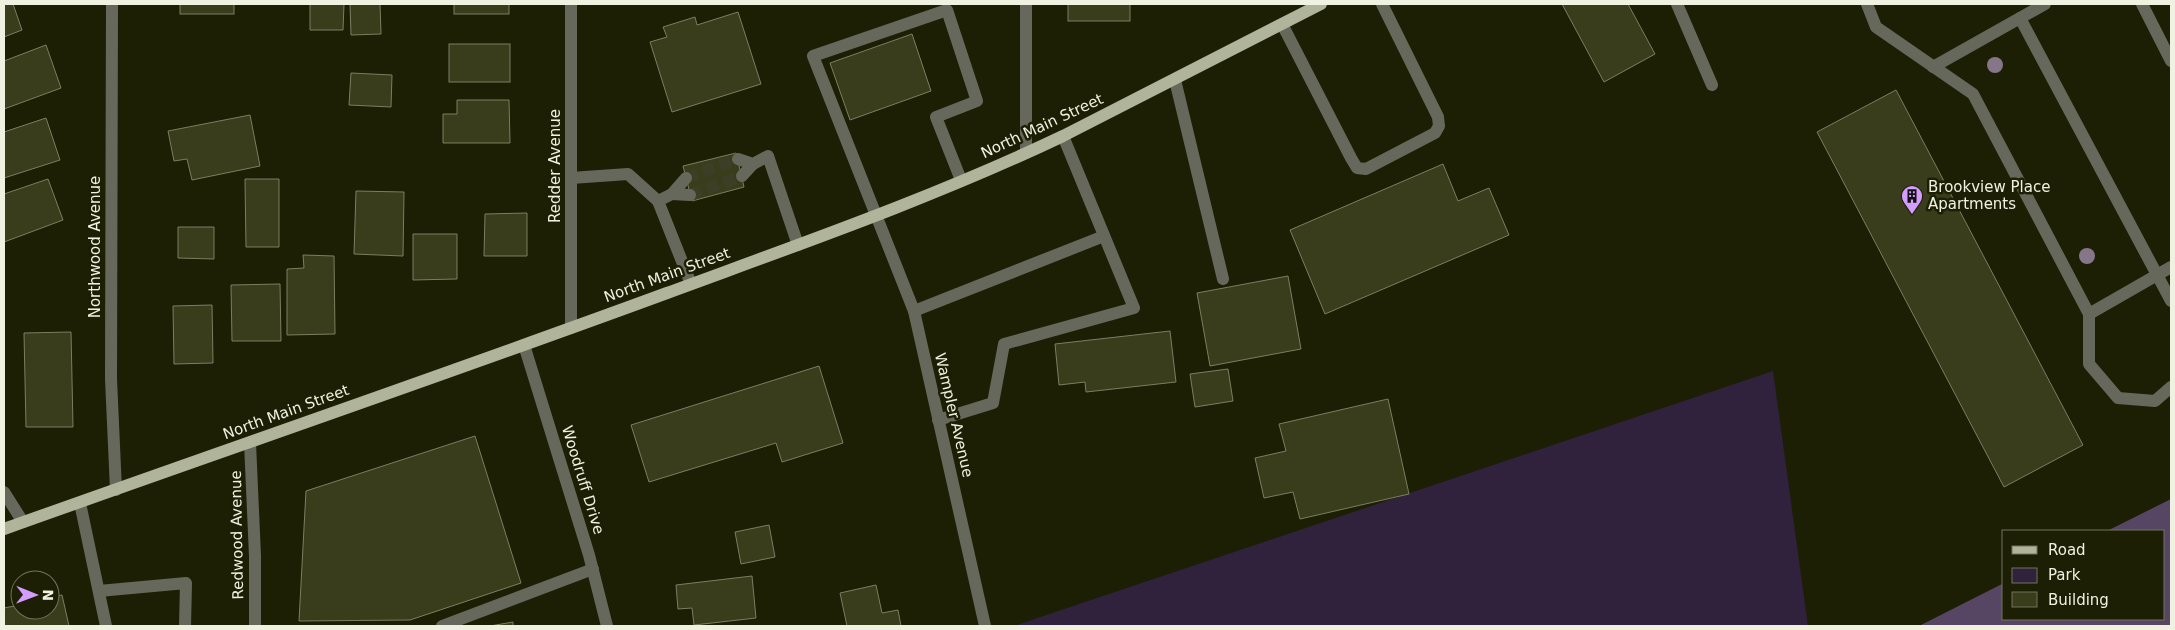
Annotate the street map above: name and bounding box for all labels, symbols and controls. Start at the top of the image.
street label: North Main Street [978,90,1106,162]
street label: Redder Avenue [546,109,564,223]
street label: Northwood Avenue [86,176,104,318]
place label: Brookview Place Apartments [1928,178,2050,213]
building icon: Brookview Place Apartments [1900,184,1924,215]
street label: North Main Street [601,244,733,306]
street label: Wampler Avenue [931,351,977,479]
street label: North Main Street [220,381,352,443]
street label: Woodruff Drive [558,424,608,536]
street label: Redwood Avenue [227,470,247,600]
legend [2002,530,2165,620]
text: Road [2048,541,2086,559]
text: Park [2048,566,2081,584]
north arrow [10,570,60,620]
text: N [40,589,56,601]
text: Building [2048,591,2109,609]

